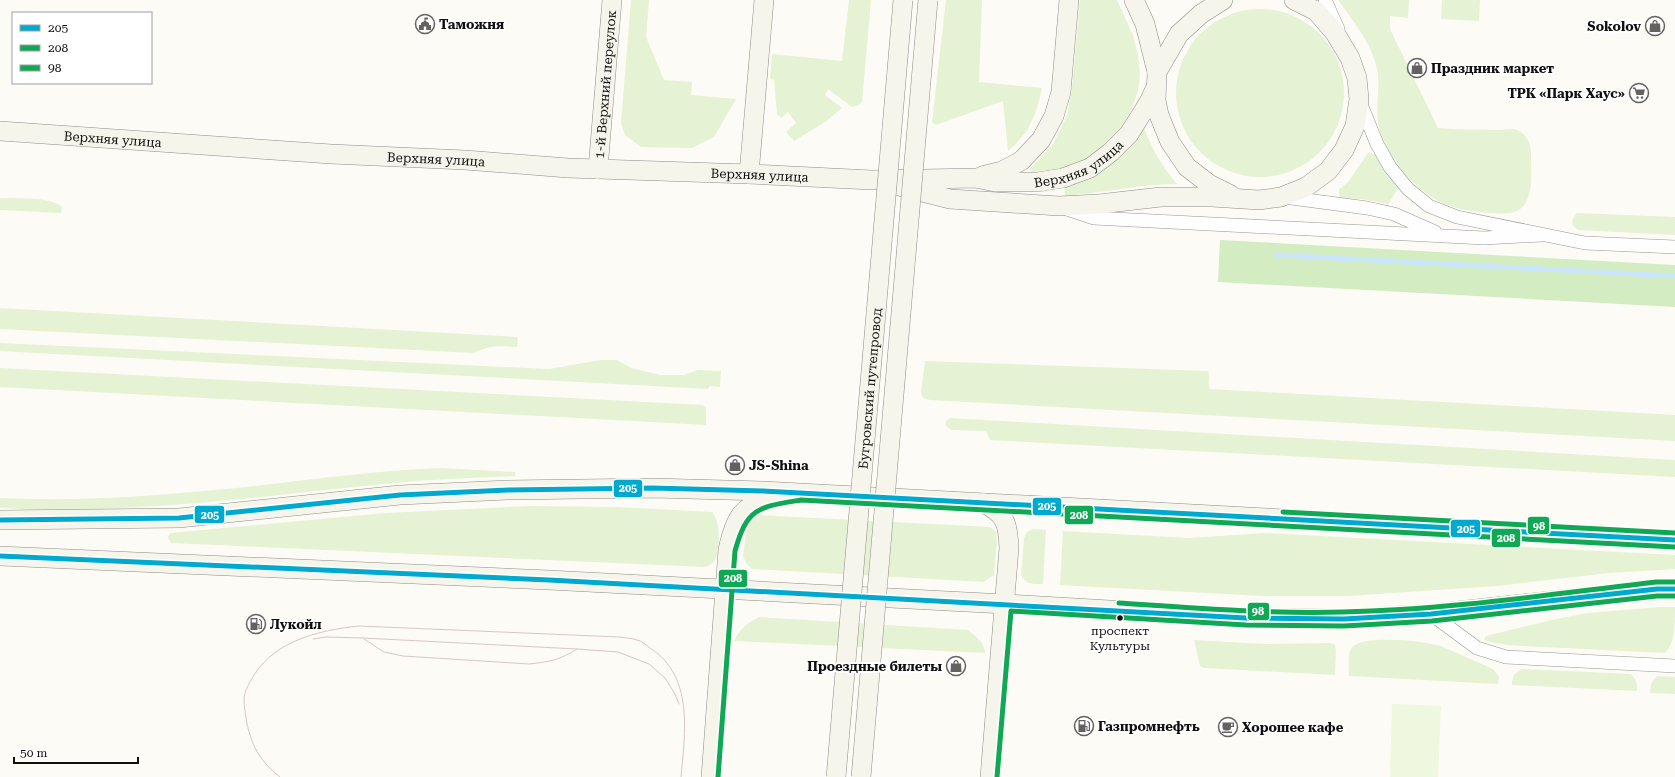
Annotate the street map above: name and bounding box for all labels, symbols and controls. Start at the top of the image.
street label: 1-й Верхний переулок [591,9,619,159]
legend [12,12,152,84]
public building icon: Таможня [414,13,436,35]
shop icon: Sokolov [1644,15,1666,37]
place label: Таможня [439,17,504,32]
place label: Sokolov [1587,19,1641,34]
text: 205 [48,21,68,35]
text: 208 [48,41,68,55]
shop icon: Праздник маркет [1406,57,1428,79]
text: 98 [48,61,62,75]
place label: Праздник маркет [1431,61,1554,76]
supermarket icon: ТРК «Парк Хаус» [1628,82,1650,104]
place label: ТРК «Парк Хаус» [1507,86,1625,101]
street label: Верхняя улица [63,128,162,150]
street label: Верхняя улица [1033,137,1126,190]
street label: Верхняя улица [387,149,486,169]
street label: Верхняя улица [710,165,809,184]
street label: Бугровский путепровод [855,307,884,470]
shop icon: JS-Shina [724,454,746,476]
place label: JS-Shina [749,458,809,473]
line badge: 205 [613,479,643,498]
text: 205 [619,482,637,495]
line badge: 205 [1032,497,1062,516]
text: 205 [1038,500,1056,513]
line badge: 205 [194,505,225,524]
line badge: 208 [1064,505,1094,525]
text: 205 [201,509,219,522]
text: 208 [1070,509,1088,522]
line badge: 98 [1527,516,1550,535]
line badge: 205 [1450,519,1481,538]
text: 98 [1533,520,1545,533]
text: 205 [1457,523,1475,536]
line badge: 208 [1491,528,1521,548]
text: 208 [1497,532,1515,545]
line badge: 208 [718,569,748,588]
text: 208 [724,572,742,585]
line badge: 98 [1247,602,1270,621]
text: 98 [1252,605,1264,618]
fuel station icon: Лукойл [245,613,267,635]
marker: проспект Культуры [1115,613,1125,623]
place label: Лукойл [270,617,322,632]
place label: проспект Культуры [1090,624,1150,653]
shop icon: Проездные билеты [945,655,967,677]
place label: Проездные билеты [807,659,942,674]
fuel station icon: Газпромнефть [1073,715,1095,737]
cafe icon: Хорошее кафе [1217,716,1239,738]
place label: Газпромнефть [1098,719,1200,734]
place label: Хорошее кафе [1242,720,1344,735]
scale bar [14,739,138,765]
text: 50 m [20,746,47,760]

